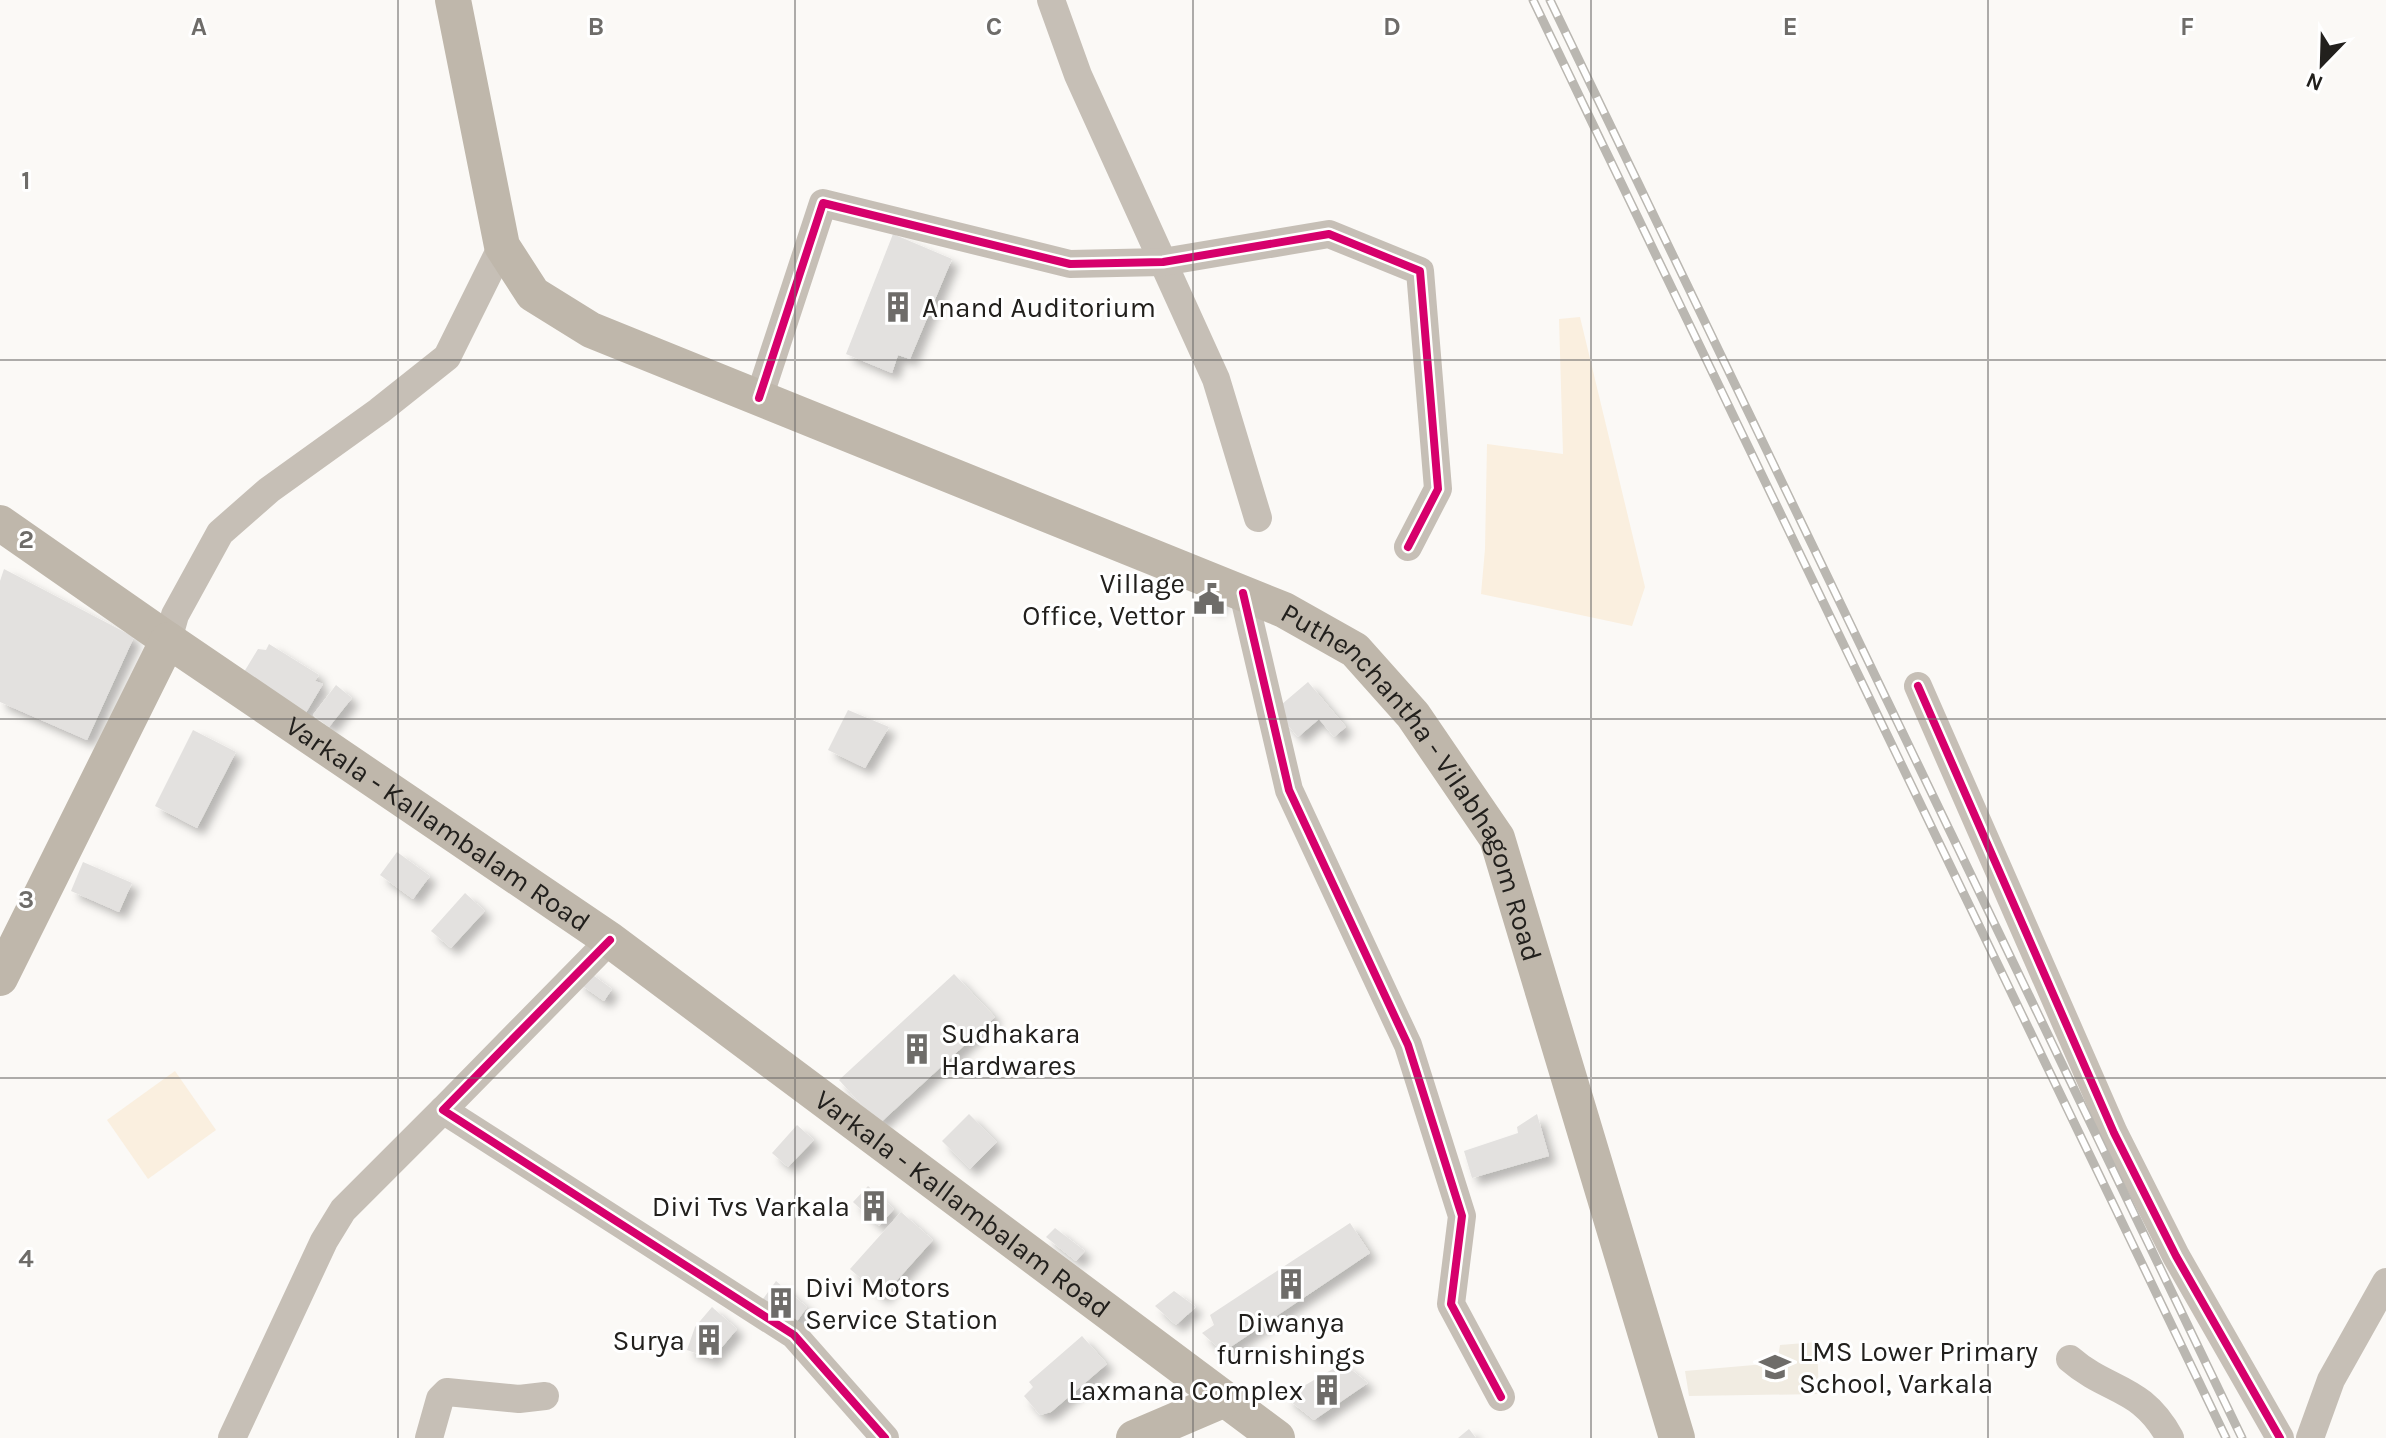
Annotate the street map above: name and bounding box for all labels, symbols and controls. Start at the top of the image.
text: A [191,11,207,42]
text: B [588,11,604,42]
text: C [986,11,1002,42]
text: D [1383,11,1401,42]
text: E [1782,11,1798,42]
text: F [2180,11,2194,42]
north arrow [2282,24,2362,104]
text: N [2302,66,2327,97]
text: 1 [21,165,31,196]
building icon: Anand Auditorium [881,290,915,324]
place label: Anand Auditorium [922,291,1156,324]
text: 2 [18,524,34,555]
place label: Village Office, Vettor [1022,567,1186,632]
public building icon: Village Office, Vettor [1192,582,1226,616]
street label: Puthenchantha - Vilabhagom Road [1275,596,1549,965]
street label: Varkala - Kallambalam Road [280,709,596,939]
text: 3 [18,884,34,915]
place label: Sudhakara Hardwares [941,1017,1081,1082]
building icon: Sudhakara Hardwares [900,1032,934,1066]
street label: Varkala - Kallambalam Road [808,1083,1117,1325]
building icon: Divi Tvs Varkala [857,1189,891,1223]
place label: Divi Tvs Varkala [652,1190,850,1223]
text: 4 [18,1243,34,1274]
building icon: Diwanya furnishings [1274,1267,1308,1301]
place label: Divi Motors Service Station [805,1271,998,1336]
building icon: Divi Motors Service Station [764,1286,798,1320]
place label: Diwanya furnishings [1216,1306,1366,1371]
building icon: Surya [692,1323,726,1357]
place label: Surya [613,1324,685,1357]
place label: LMS Lower Primary School, Varkala [1799,1335,2038,1400]
school or university icon: LMS Lower Primary School, Varkala [1758,1350,1792,1384]
building icon: Laxmana Complex [1310,1373,1344,1407]
place label: Laxmana Complex [1068,1374,1303,1407]

